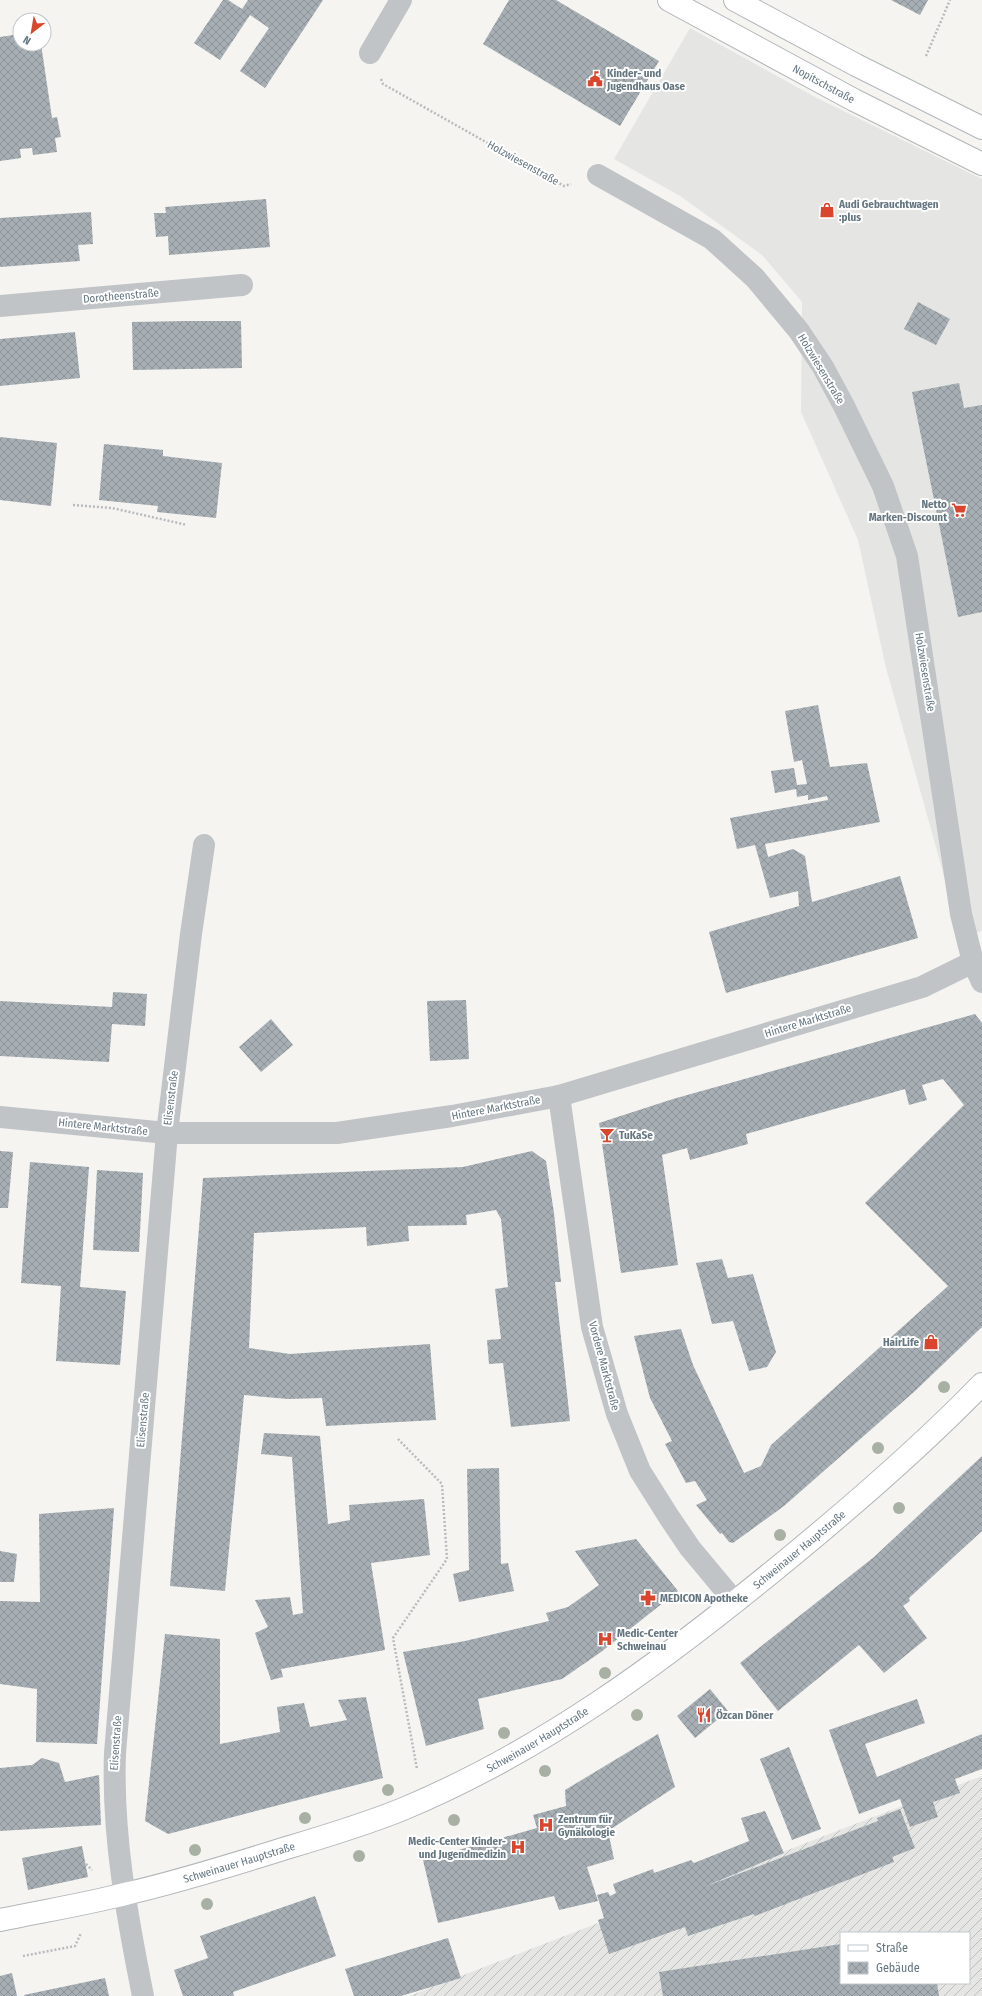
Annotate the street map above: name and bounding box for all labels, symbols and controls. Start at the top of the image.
north arrow [12,12,52,52]
text: N [21,33,33,47]
street label: Nopitschstraße [791,62,857,106]
place label: Kinder- und Jugendhaus Oase [606,67,686,93]
public building icon: Kinder- und Jugendhaus Oase [586,70,604,88]
street label: Holzwiesenstraße [485,138,561,188]
place label: Audi Gebrauchtwagen :plus [838,198,939,224]
shop icon: Audi Gebrauchtwagen :plus [818,201,836,219]
street label: Dorotheenstraße [83,286,159,306]
street label: Holzwiesenstraße [795,332,847,406]
place label: Netto Marken-Discount [869,498,947,524]
supermarket icon: Netto Marken-Discount [950,501,968,519]
street label: Holzwiesenstraße [912,632,938,712]
street label: Hintere Marktstraße [763,1002,853,1040]
street label: Elisenstraße [161,1070,181,1126]
street label: Hintere Marktstraße [451,1093,541,1123]
street label: Hintere Marktstraße [58,1116,148,1138]
bar icon: TuKaSe [598,1126,616,1144]
place label: TuKaSe [619,1129,653,1142]
street label: Vordere Marktstraße [586,1320,622,1412]
shop icon: HairLife [922,1333,940,1351]
place label: HairLife [883,1336,919,1349]
street label: Elisenstraße [134,1392,152,1448]
street label: Schweinauer Hauptstraße [750,1507,848,1591]
pharmacy icon: MEDICON Apotheke [639,1589,657,1607]
place label: MEDICON Apotheke [660,1592,748,1605]
place label: Medic-Center Schweinau [617,1627,679,1653]
hospital icon: Medic-Center Schweinau [596,1630,614,1648]
street label: Schweinauer Hauptstraße [484,1704,591,1775]
restaurant icon: Özcan Döner [695,1706,713,1724]
place label: Özcan Döner [716,1709,774,1722]
street label: Elisenstraße [108,1715,124,1771]
place label: Zentrum für Gynäkologie [558,1813,615,1839]
hospital icon: Zentrum für Gynäkologie [537,1816,555,1834]
place label: Medic-Center Kinder- und Jugendmedizin [408,1835,506,1861]
hospital icon: Medic-Center Kinder- und Jugendmedizin [509,1838,527,1856]
street label: Schweinauer Hauptstraße [182,1839,296,1885]
legend [840,1932,970,1984]
text: Straße [876,1941,908,1955]
text: Gebäude [876,1961,920,1975]

